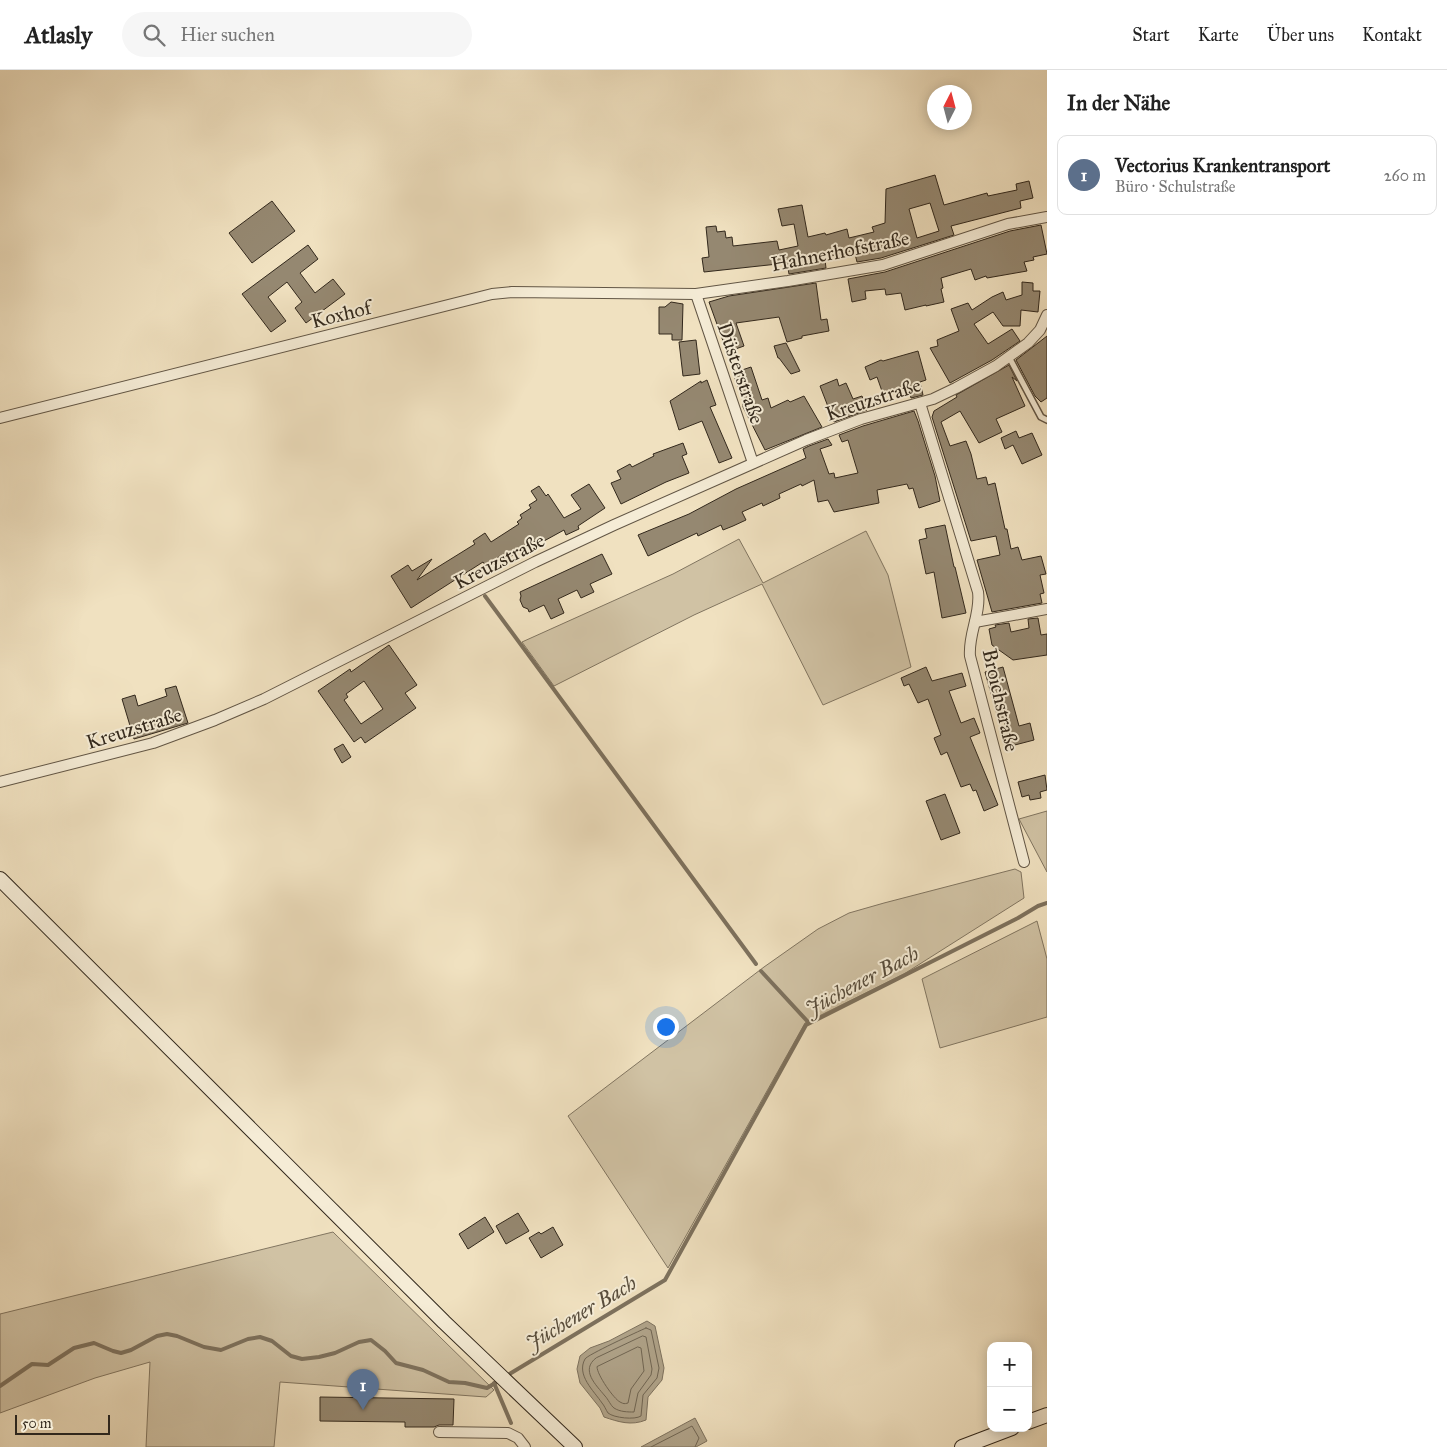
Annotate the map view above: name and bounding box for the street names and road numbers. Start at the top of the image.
street label: Hahnerhofstraße [769,226,911,276]
street label: Koxhof [309,294,377,333]
street label: Düsterstraße [712,319,770,427]
street label: Kreuzstraße [822,372,924,426]
street label: Kreuzstraße [450,528,548,594]
street label: Broichstraße [978,646,1024,754]
street label: Kreuzstraße [83,702,185,754]

